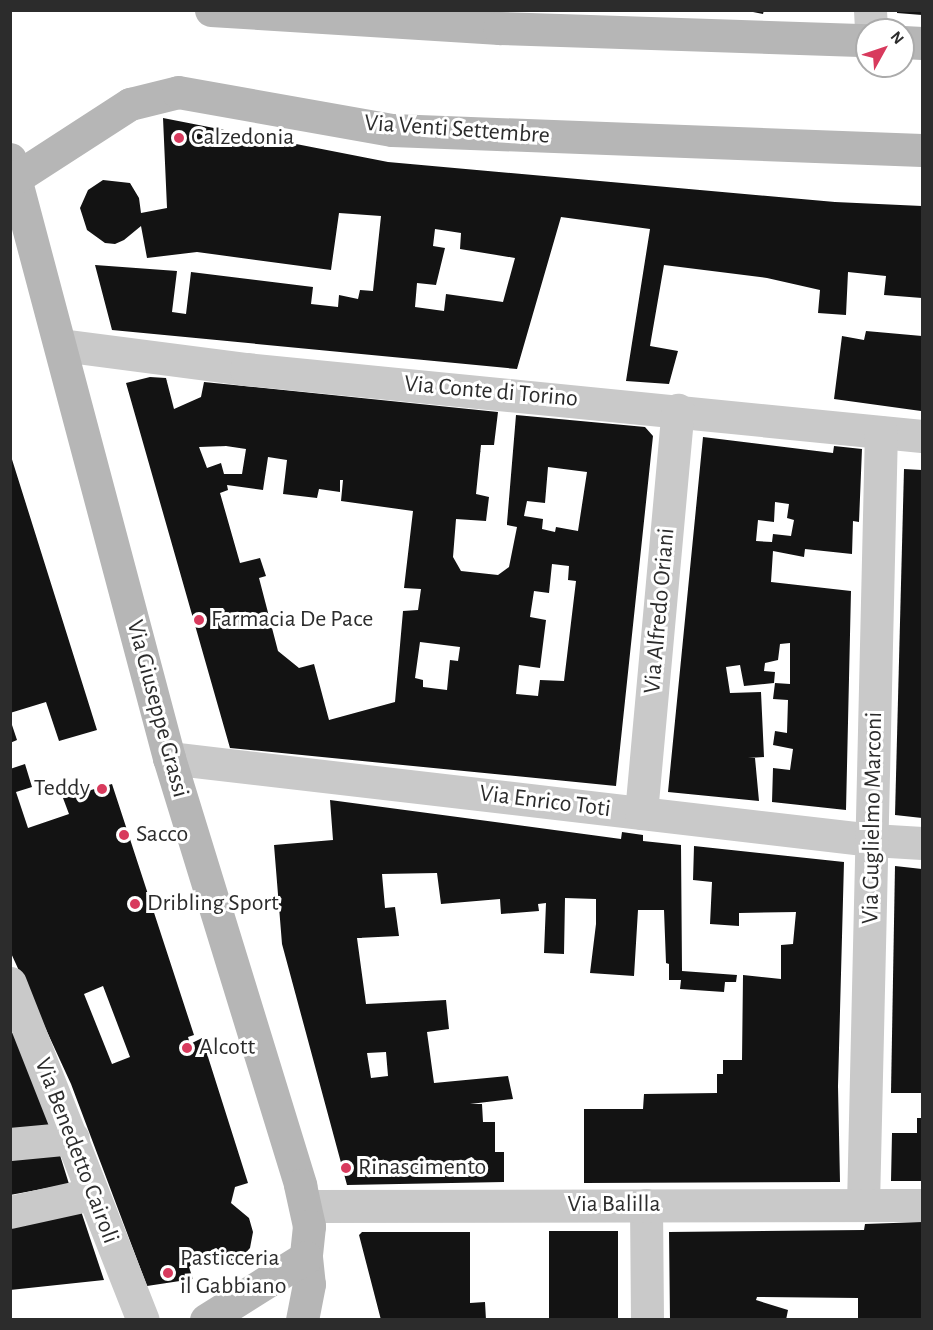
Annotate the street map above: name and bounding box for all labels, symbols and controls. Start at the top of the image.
north arrow [855,18,915,78]
text: N [888,28,907,47]
street label: Via Venti Settembre [363,109,551,151]
place label: Calzedonia [191,124,294,152]
marker: Calzedonia [172,131,186,145]
street label: Via Conte di Torino [403,370,579,414]
street label: Via Alfredo Oriani [638,527,682,695]
place label: Farmacia De Pace [211,606,373,634]
marker: Farmacia De Pace [192,613,206,627]
street label: Via Giuseppe Grassi [119,617,195,801]
street label: Via Guglielmo Marconi [857,712,889,924]
place label: Teddy [34,775,90,803]
street label: Via Enrico Toti [478,780,612,824]
marker: Teddy [95,782,109,796]
place label: Sacco [136,821,188,849]
marker: Sacco [117,828,131,842]
place label: Dribling Sport [147,890,279,918]
marker: Dribling Sport [128,897,142,911]
place label: Alcott [199,1034,255,1062]
marker: Alcott [180,1041,194,1055]
street label: Via Benedetto Cairoli [27,1054,125,1248]
place label: Rinascimento [358,1154,486,1182]
marker: Rinascimento [339,1161,353,1175]
street label: Via Balilla [567,1191,661,1219]
place label: Pasticceria il Gabbiano [180,1245,286,1301]
marker: Pasticceria il Gabbiano [161,1266,175,1280]

